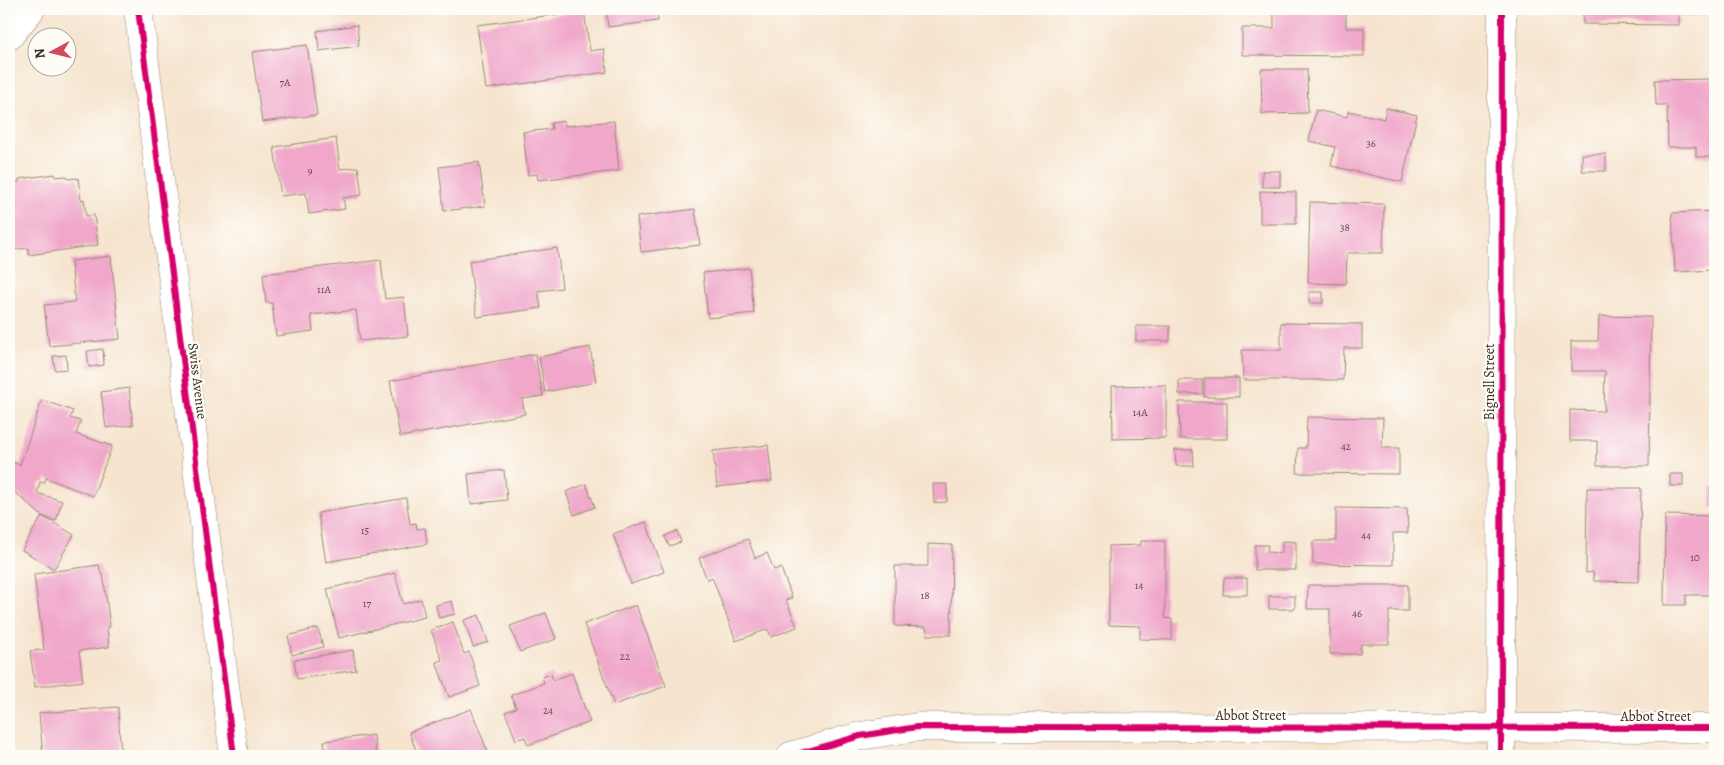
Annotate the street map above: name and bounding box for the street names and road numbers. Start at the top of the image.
street label: Swiss Avenue [183,342,212,420]
street label: Bignell Street [1480,343,1499,421]
street label: Abbot Street [1215,706,1287,725]
street label: Abbot Street [1620,707,1692,726]

